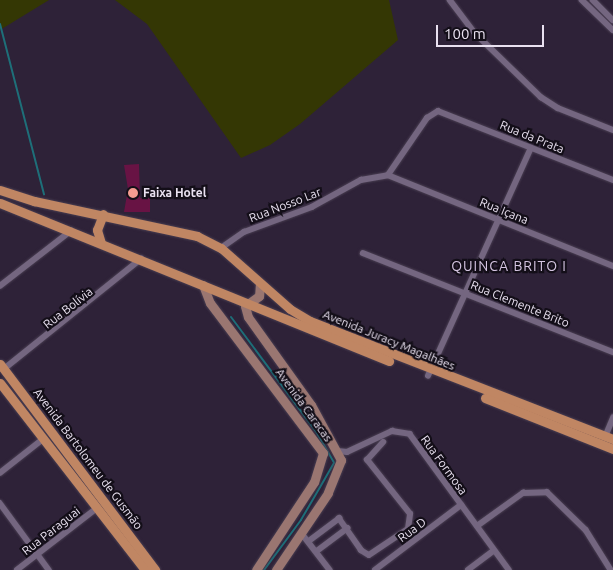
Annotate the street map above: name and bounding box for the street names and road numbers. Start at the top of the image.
street label: Rua da Prata [498,118,566,156]
street label: Rua Nosso Lar [247,185,323,225]
street label: Rua Içana [478,195,530,227]
street label: Rua Clemente Brito [469,278,571,330]
street label: Rua Bolívia [40,284,96,332]
street label: Avenida Juracy Magalhães [321,307,457,373]
street label: Avenida Caracas [273,366,335,444]
street label: Avenida Bartolomeu de Gusmão [30,386,146,532]
street label: Rua Formosa [418,433,470,497]
street label: Rua Paraguai [19,504,83,558]
street label: Rua D [395,515,429,545]

